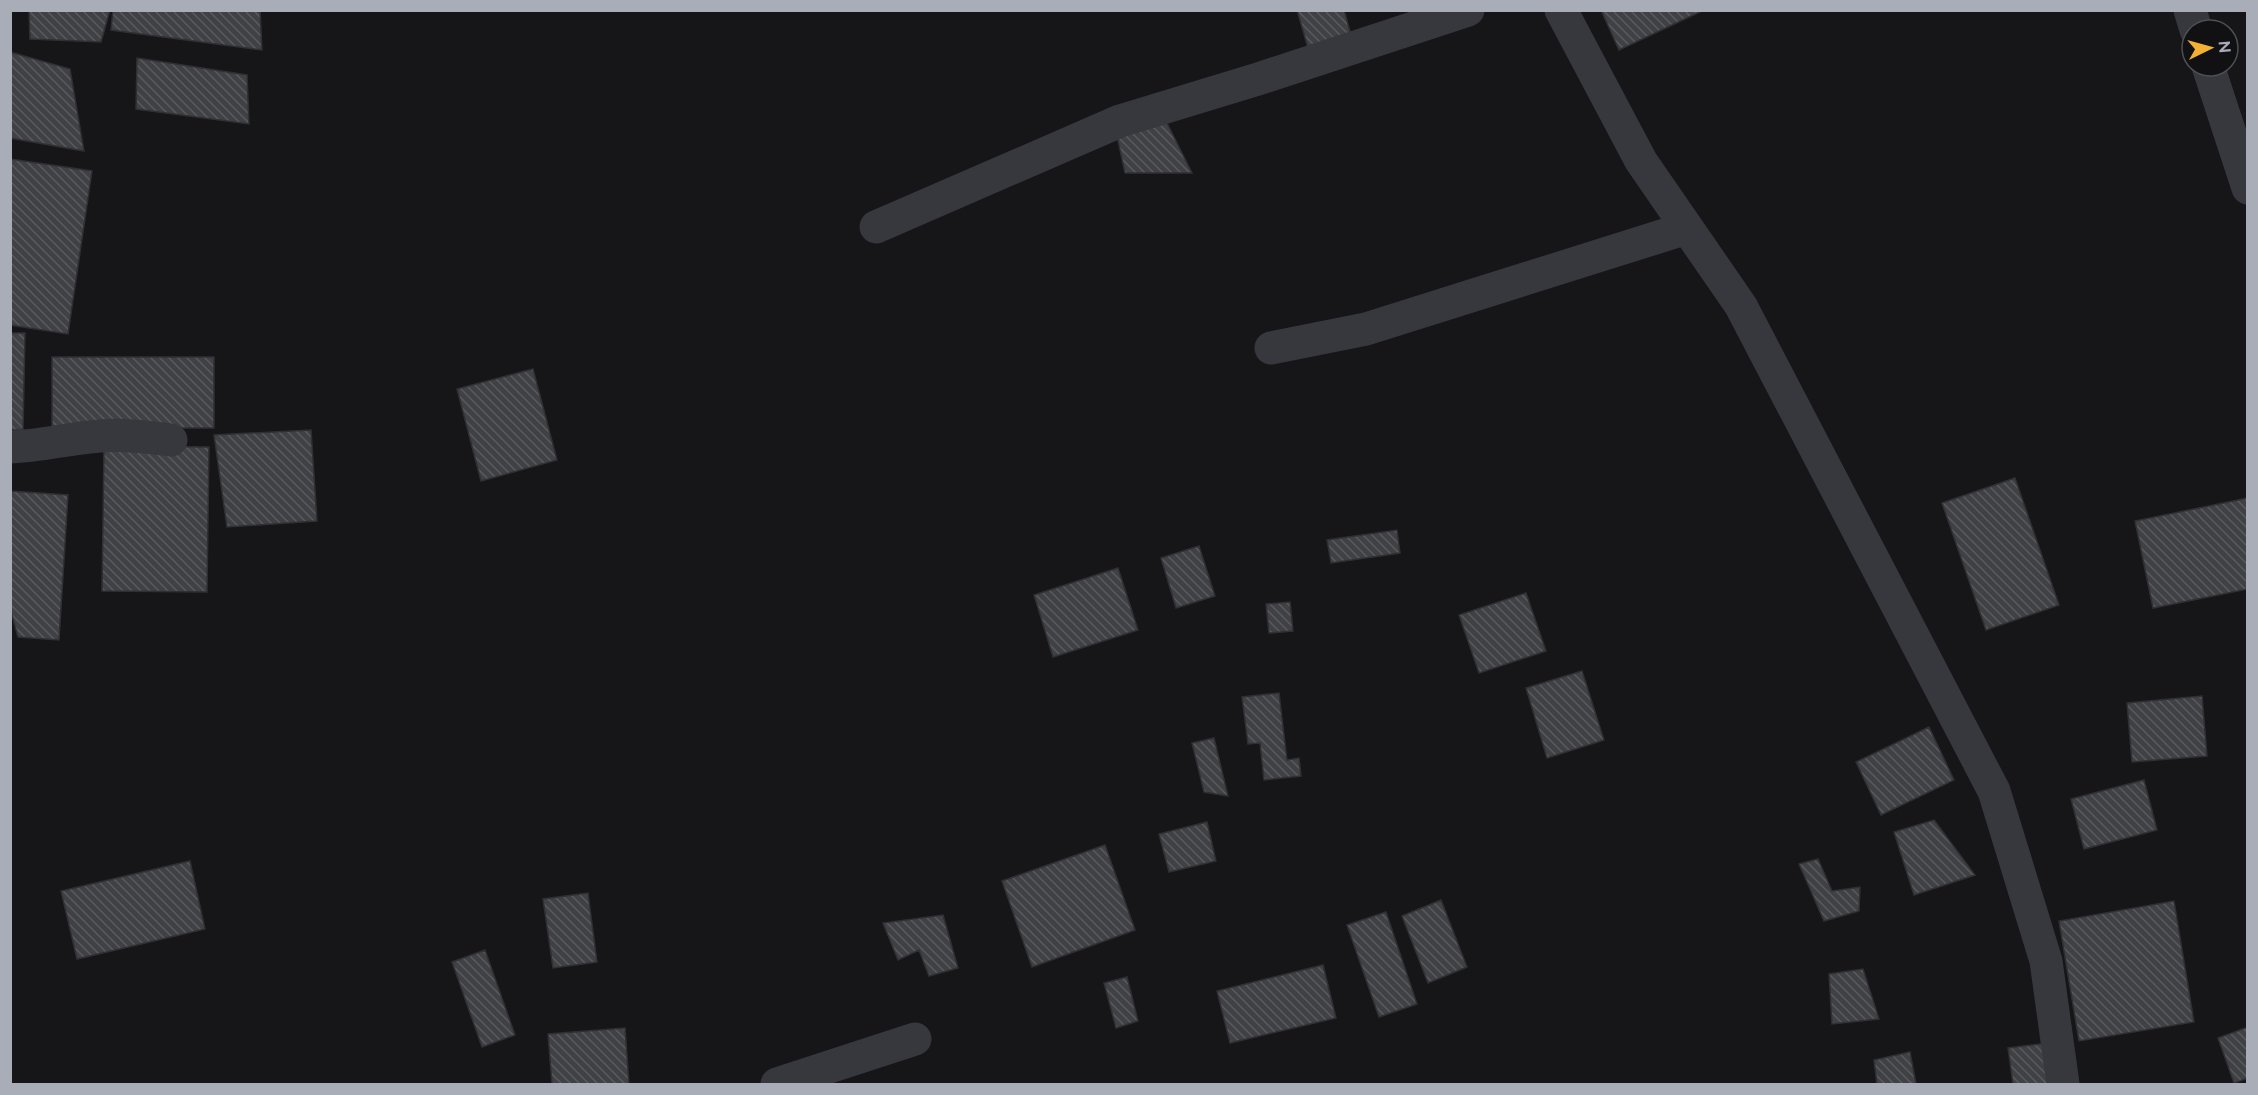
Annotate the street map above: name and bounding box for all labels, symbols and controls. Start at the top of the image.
north arrow [2180,18,2240,78]
text: N [2214,40,2234,54]

